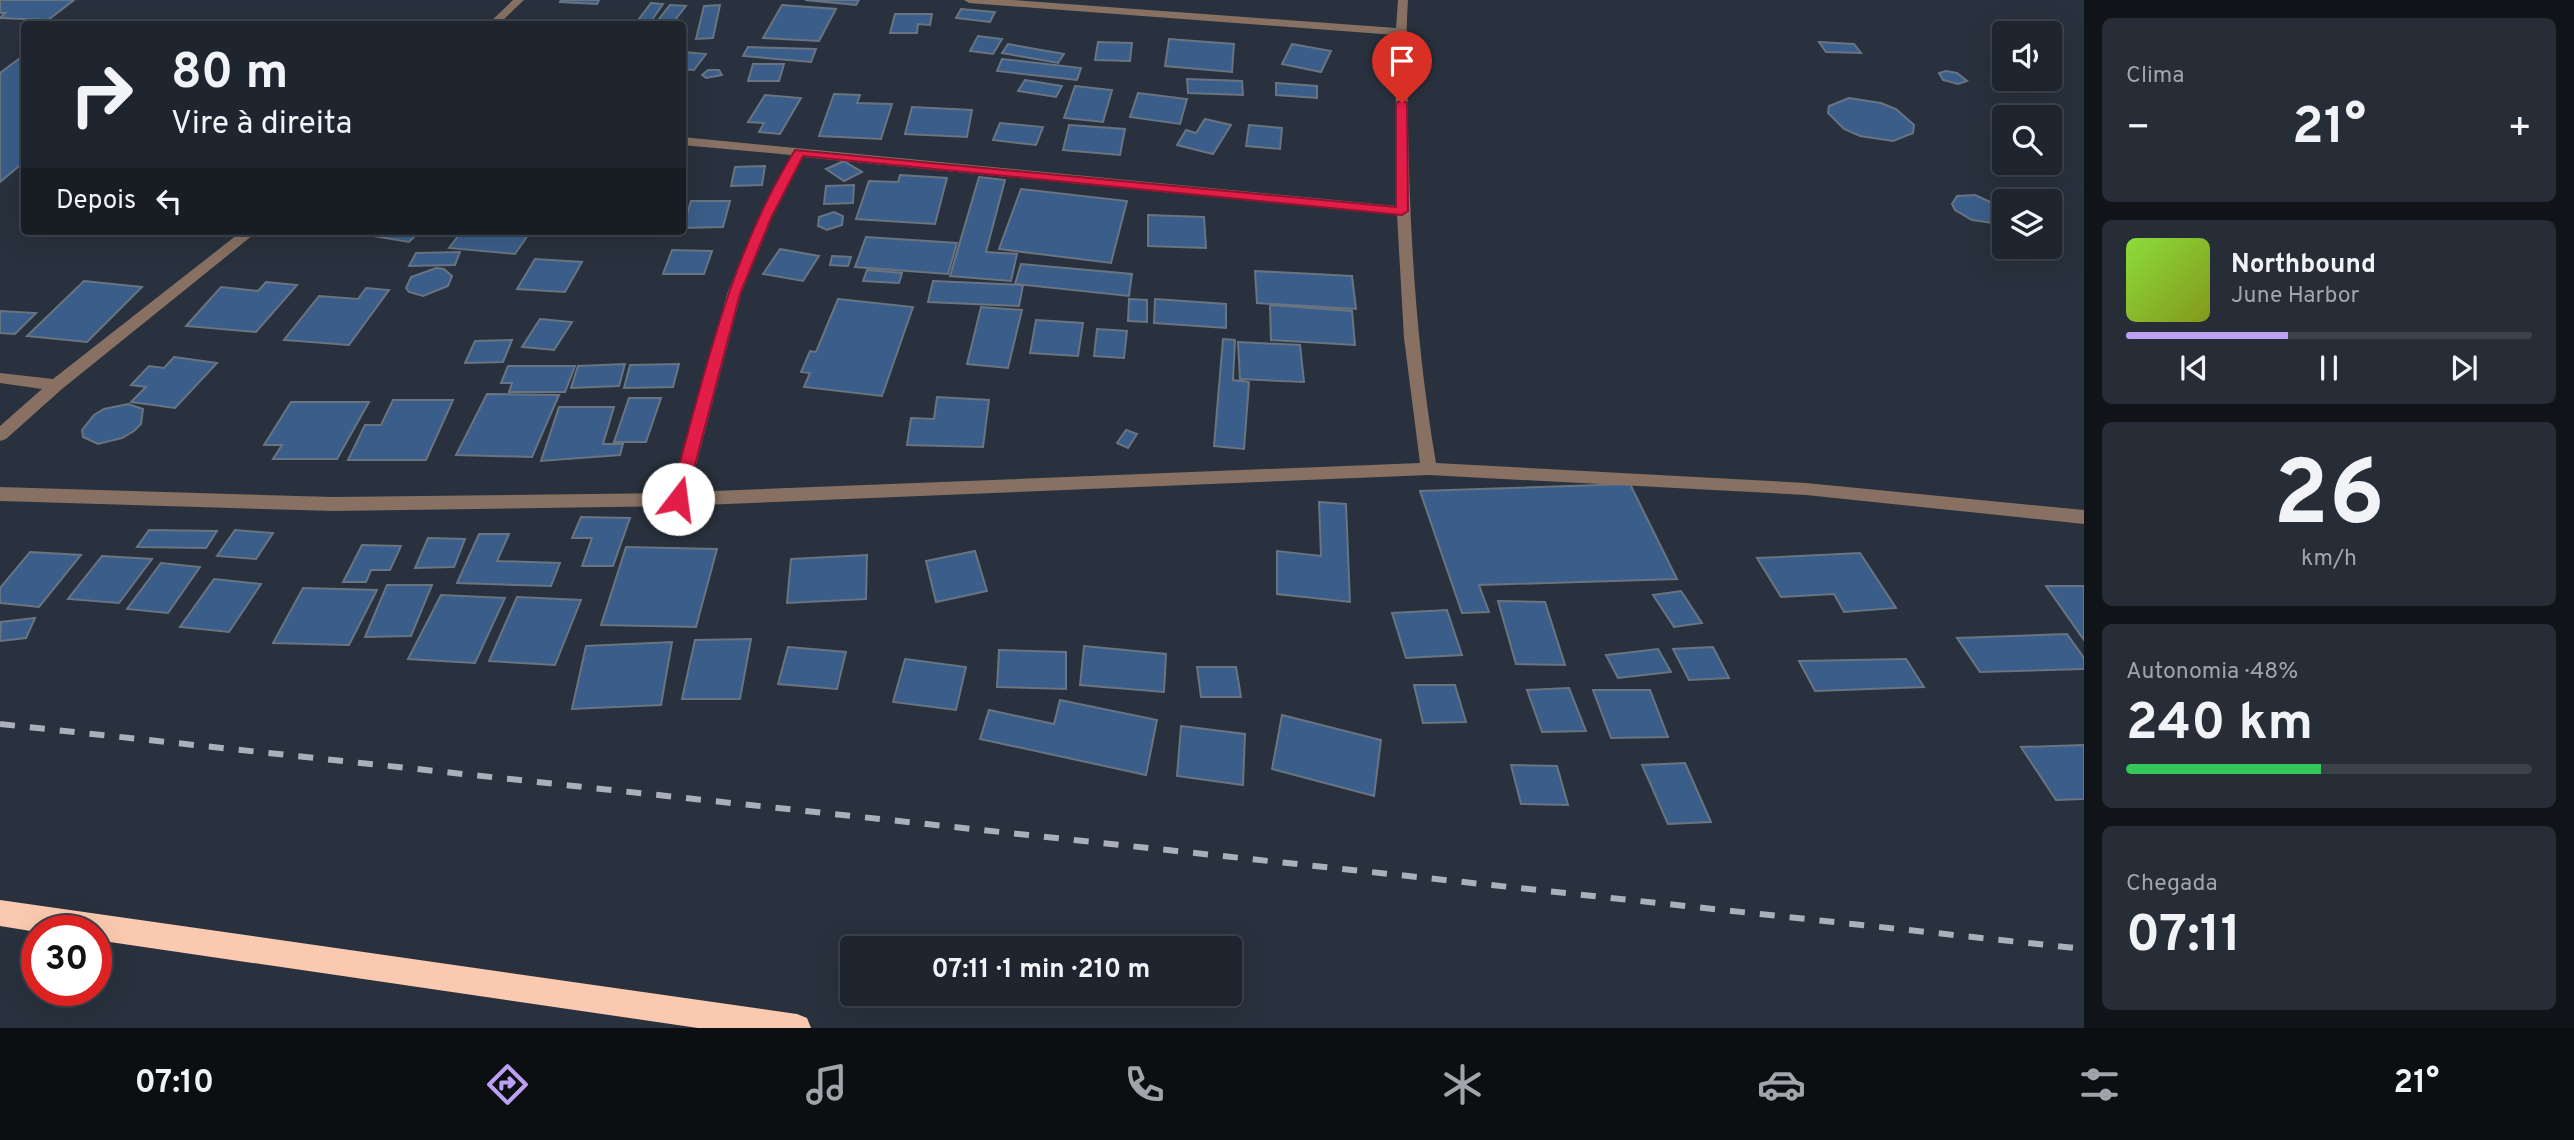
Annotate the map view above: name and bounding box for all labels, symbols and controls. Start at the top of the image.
map controls [1992,21,2062,259]
button: sound [1992,21,2062,91]
pin [1372,31,1432,103]
icon: arrive [1383,42,1421,80]
text: 80 m [171,44,288,106]
icon: right [56,49,147,140]
text: Clima [2126,62,2184,91]
text: 21° [2292,96,2366,162]
text: Vire à direita [171,105,352,145]
button: search [1992,105,2062,175]
text: − [2126,105,2151,154]
text: + [2507,105,2532,154]
icon: left [150,182,188,220]
text: Depois [56,185,136,218]
button: layers [1992,189,2062,259]
text: Northbound [2231,249,2376,282]
text: June Harbor [2231,282,2359,311]
icon: previous [2175,349,2213,387]
icon: pause [2310,349,2348,387]
icon: next [2445,349,2483,387]
text: 26 [2273,442,2385,557]
position arrow [641,462,715,536]
text: km/h [2301,545,2357,574]
text: Autonomia · 48% [2126,658,2298,687]
text: 240 km [2126,692,2313,758]
text: Chegada [2126,870,2218,899]
text: 07:11 [2126,904,2241,970]
speed limit sign: 30 [21,915,112,1006]
text: 07:11 · 1 min · 210 m [932,954,1150,987]
icon: directions [483,1060,532,1109]
icon: music [802,1060,851,1109]
icon: phone [1120,1060,1169,1109]
icon: climate [1438,1060,1487,1109]
icon: car [1757,1060,1806,1109]
icon: filters [2075,1060,2124,1109]
text: 07:10 [135,1064,214,1104]
text: 21° [2394,1064,2439,1104]

